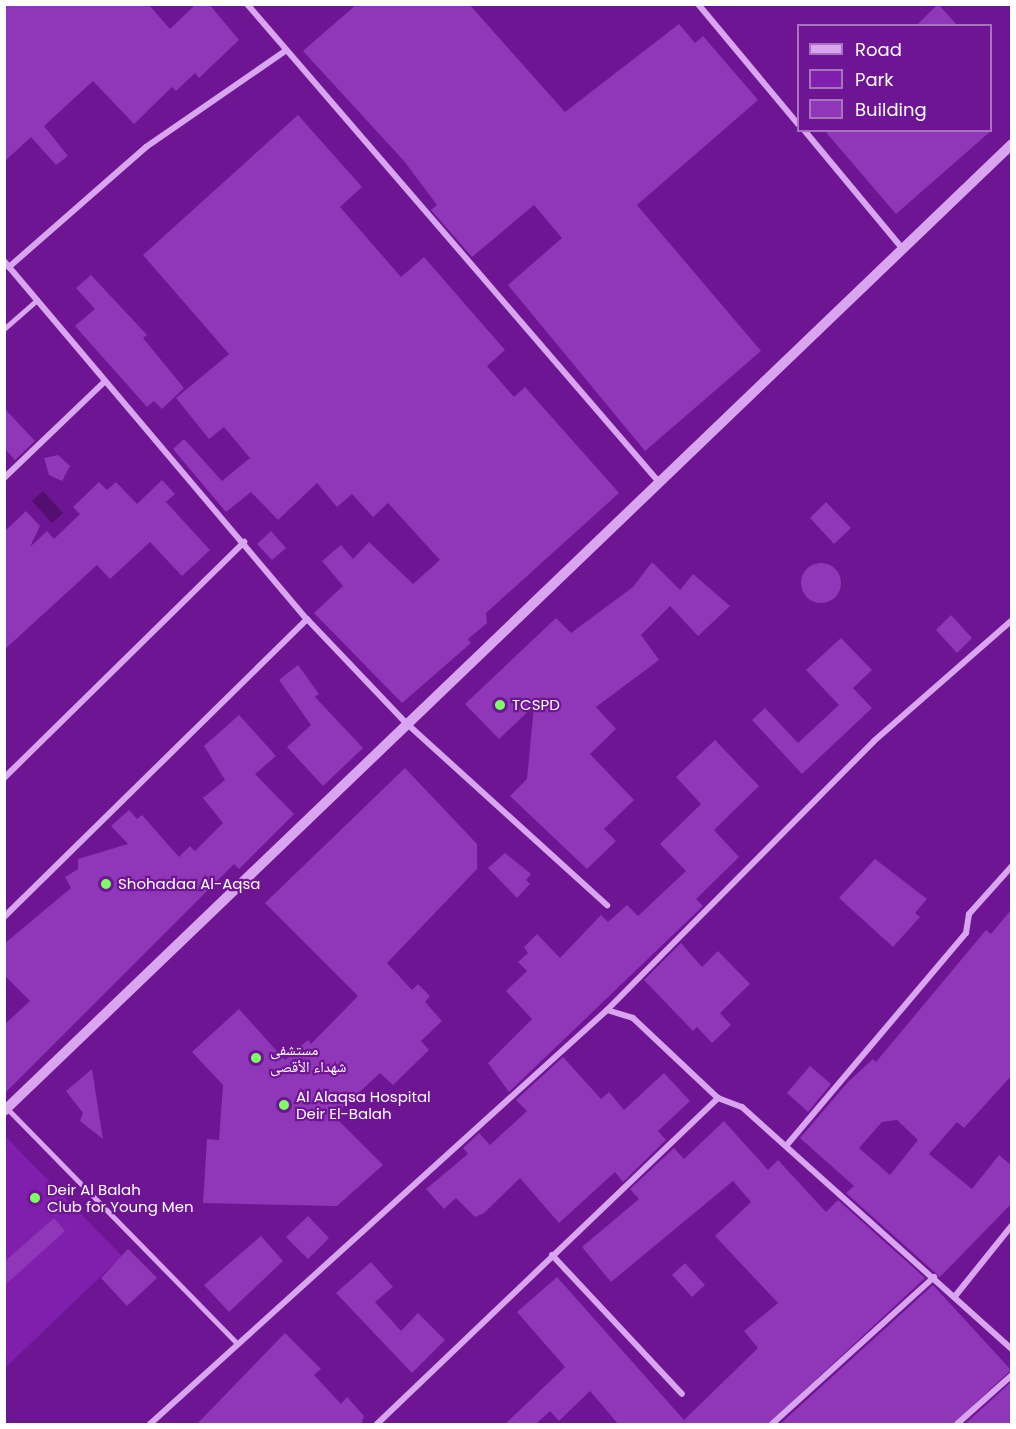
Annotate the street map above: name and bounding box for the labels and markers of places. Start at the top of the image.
place label: TCSPD [512,696,560,714]
marker: TCSPD [493,698,507,712]
place label: Shohadaa Al-Aqsa [118,875,260,893]
marker: Shohadaa Al-Aqsa [99,877,113,891]
place label: مستشفى شهداء الأقصى [270,1040,346,1075]
marker: مستشفى شهداء الأقصى [247,1049,265,1067]
place label: Al Alaqsa Hospital Deir El-Balah [296,1087,431,1122]
marker: Al Alaqsa Hospital Deir El-Balah [277,1098,291,1112]
place label: Deir Al Balah Club for Young Men [47,1180,194,1215]
marker: Deir Al Balah Club for Young Men [28,1191,42,1205]

